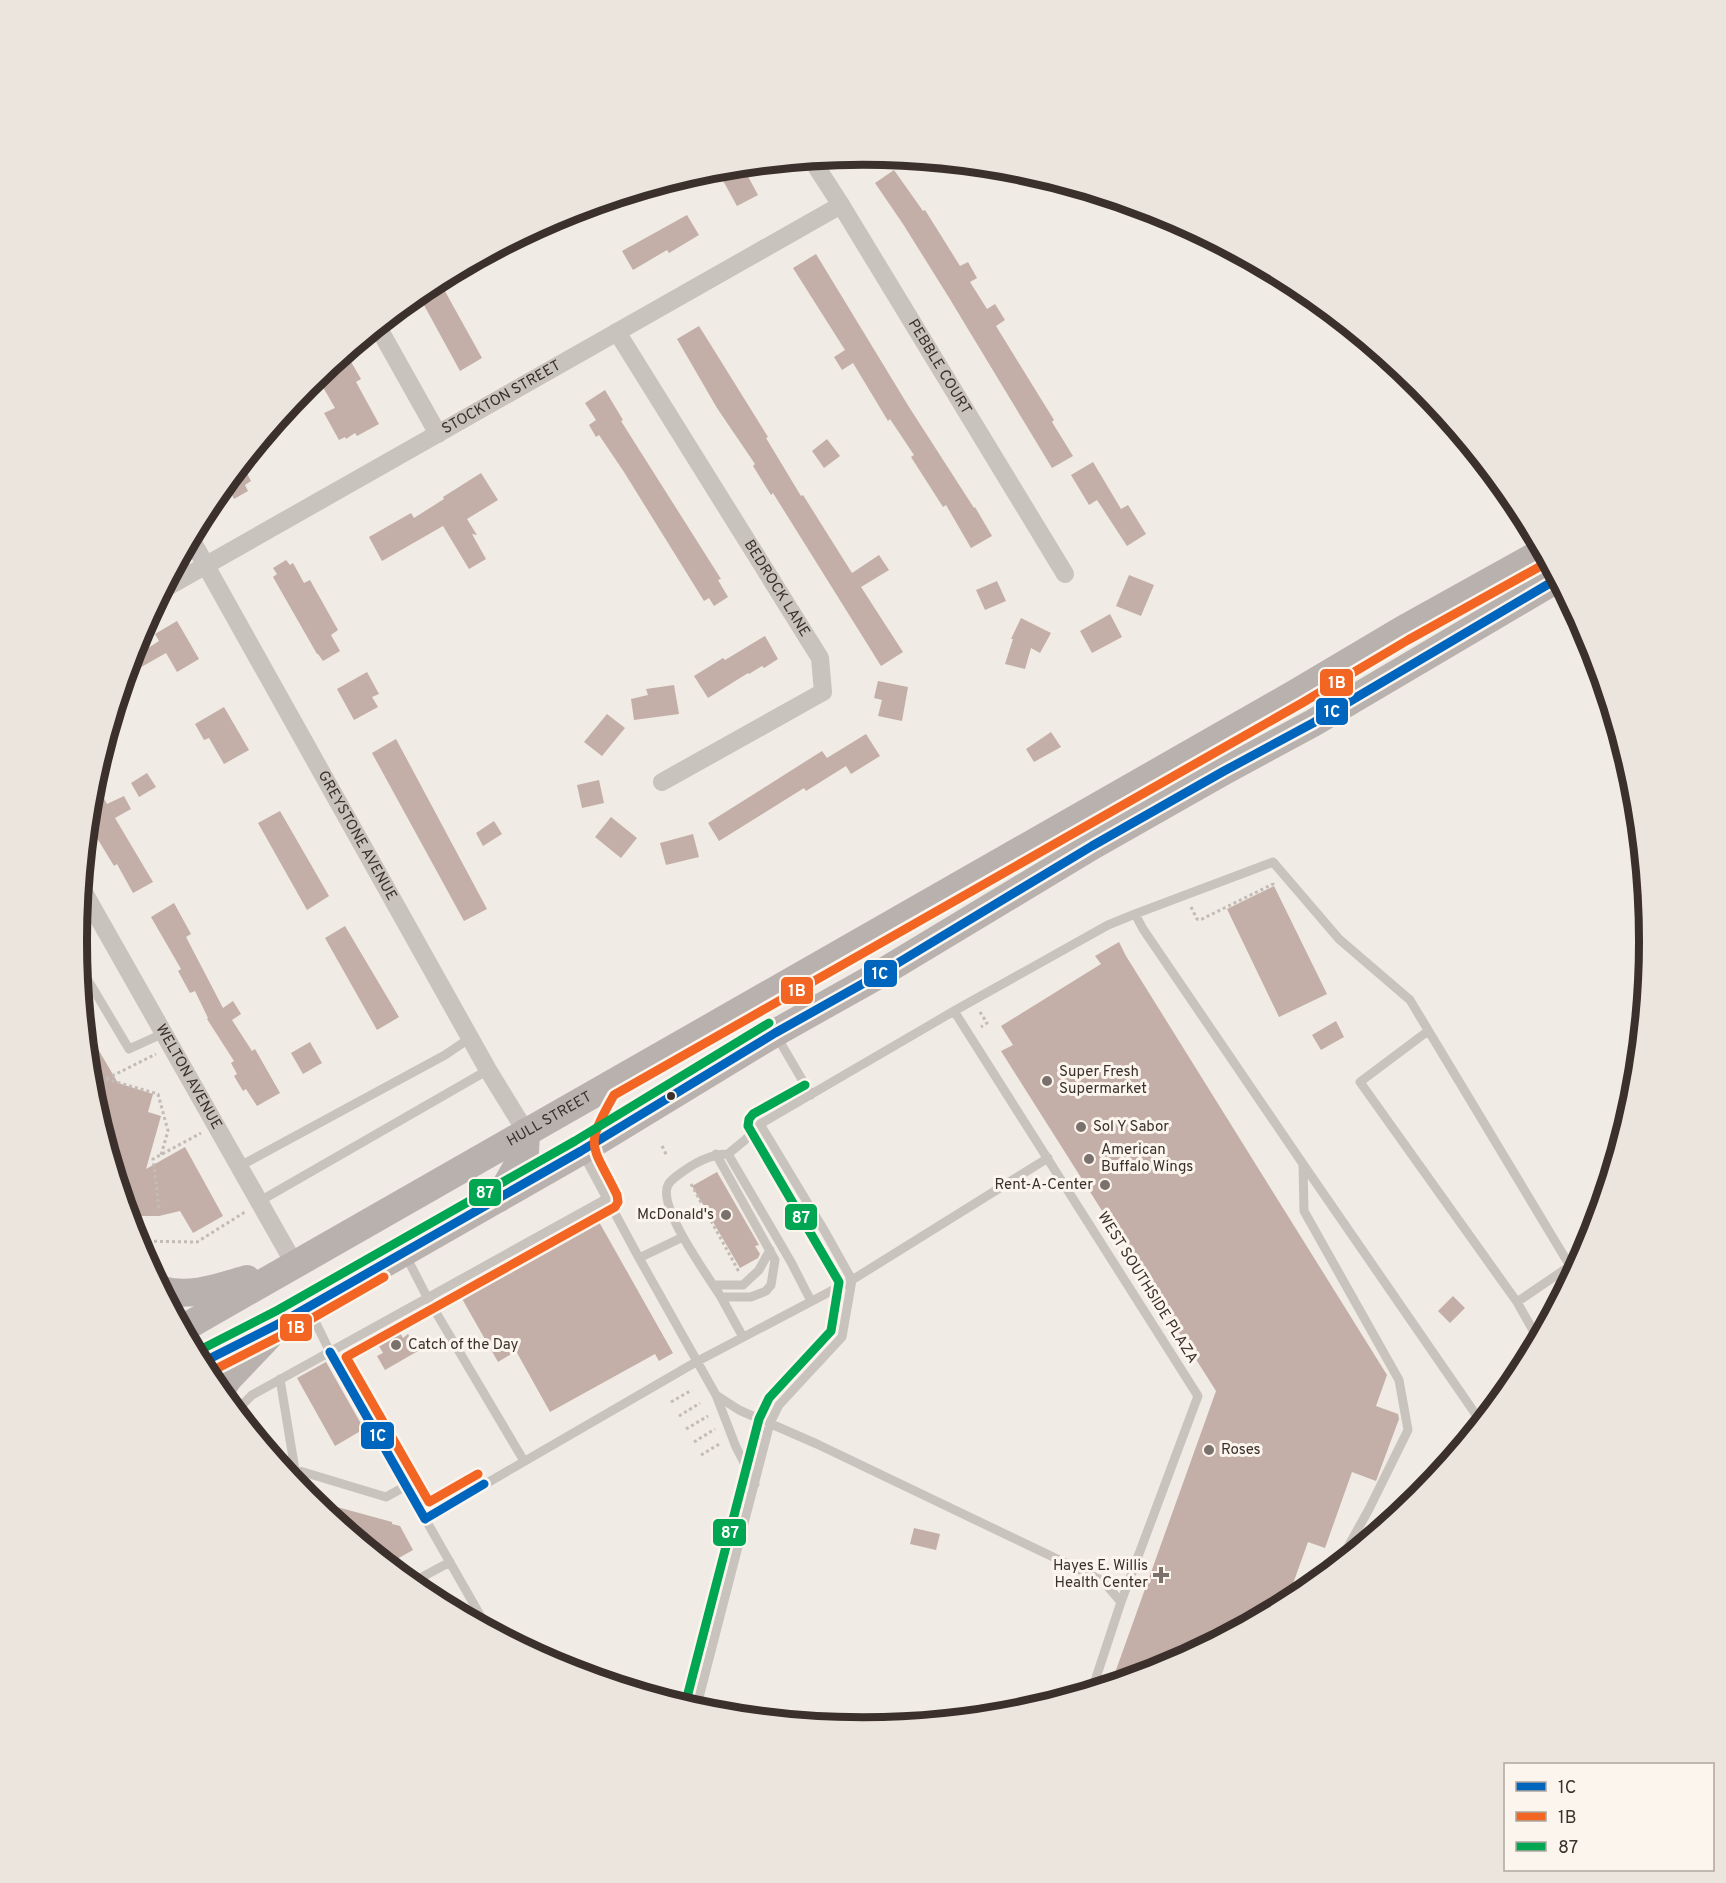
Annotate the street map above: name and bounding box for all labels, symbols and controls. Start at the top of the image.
street label: PEBBLE COURT [903,316,975,418]
street label: STOCKTON STREET [439,356,564,439]
street label: BEDROCK LANE [739,536,814,640]
line badge: 1B [1319,668,1354,697]
text: 1B [1328,674,1346,694]
line badge: 1C [1315,697,1349,726]
text: 1C [1324,703,1340,723]
street label: GREYSTONE AVENUE [313,768,401,904]
line badge: 1C [863,959,898,988]
text: 1C [872,965,888,985]
line badge: 1B [780,976,814,1005]
text: 1B [788,982,806,1002]
street label: WELTON AVENUE [151,1021,226,1133]
place label: Super Fresh Supermarket [1059,1063,1147,1099]
marker: Super Fresh Supermarket [1040,1074,1054,1088]
street label: HULL STREET [503,1088,595,1151]
unlabelled marker [665,1090,677,1102]
place label: Sol Y Sabor [1093,1118,1169,1137]
marker: Sol Y Sabor [1074,1120,1088,1134]
place label: American Buffalo Wings [1101,1141,1193,1177]
marker: American Buffalo Wings [1082,1152,1096,1166]
place label: Rent-A-Center [994,1176,1093,1195]
line badge: 87 [468,1178,502,1207]
marker: Rent-A-Center [1098,1178,1112,1192]
text: 87 [476,1184,494,1204]
line badge: 87 [784,1203,818,1231]
place label: McDonald's [637,1206,714,1225]
marker: McDonald's [719,1208,733,1222]
text: 87 [792,1209,810,1229]
street label: WEST SOUTHSIDE PLAZA [1093,1209,1201,1367]
line badge: 1B [279,1313,313,1342]
text: 1B [287,1319,305,1339]
place label: Catch of the Day [408,1336,519,1355]
marker: Catch of the Day [389,1338,403,1352]
line badge: 1C [360,1421,395,1450]
text: 1C [370,1427,386,1447]
place label: Roses [1221,1441,1261,1460]
marker: Roses [1202,1443,1216,1457]
line badge: 87 [712,1518,747,1547]
text: 87 [721,1524,739,1544]
place label: Hayes E. Willis Health Center [1053,1557,1148,1593]
marker: Hayes E. Willis Health Center [1152,1566,1170,1584]
legend [1504,1763,1714,1871]
text: 1C [1558,1777,1576,1800]
text: 1B [1558,1807,1576,1830]
text: 87 [1558,1837,1578,1860]

